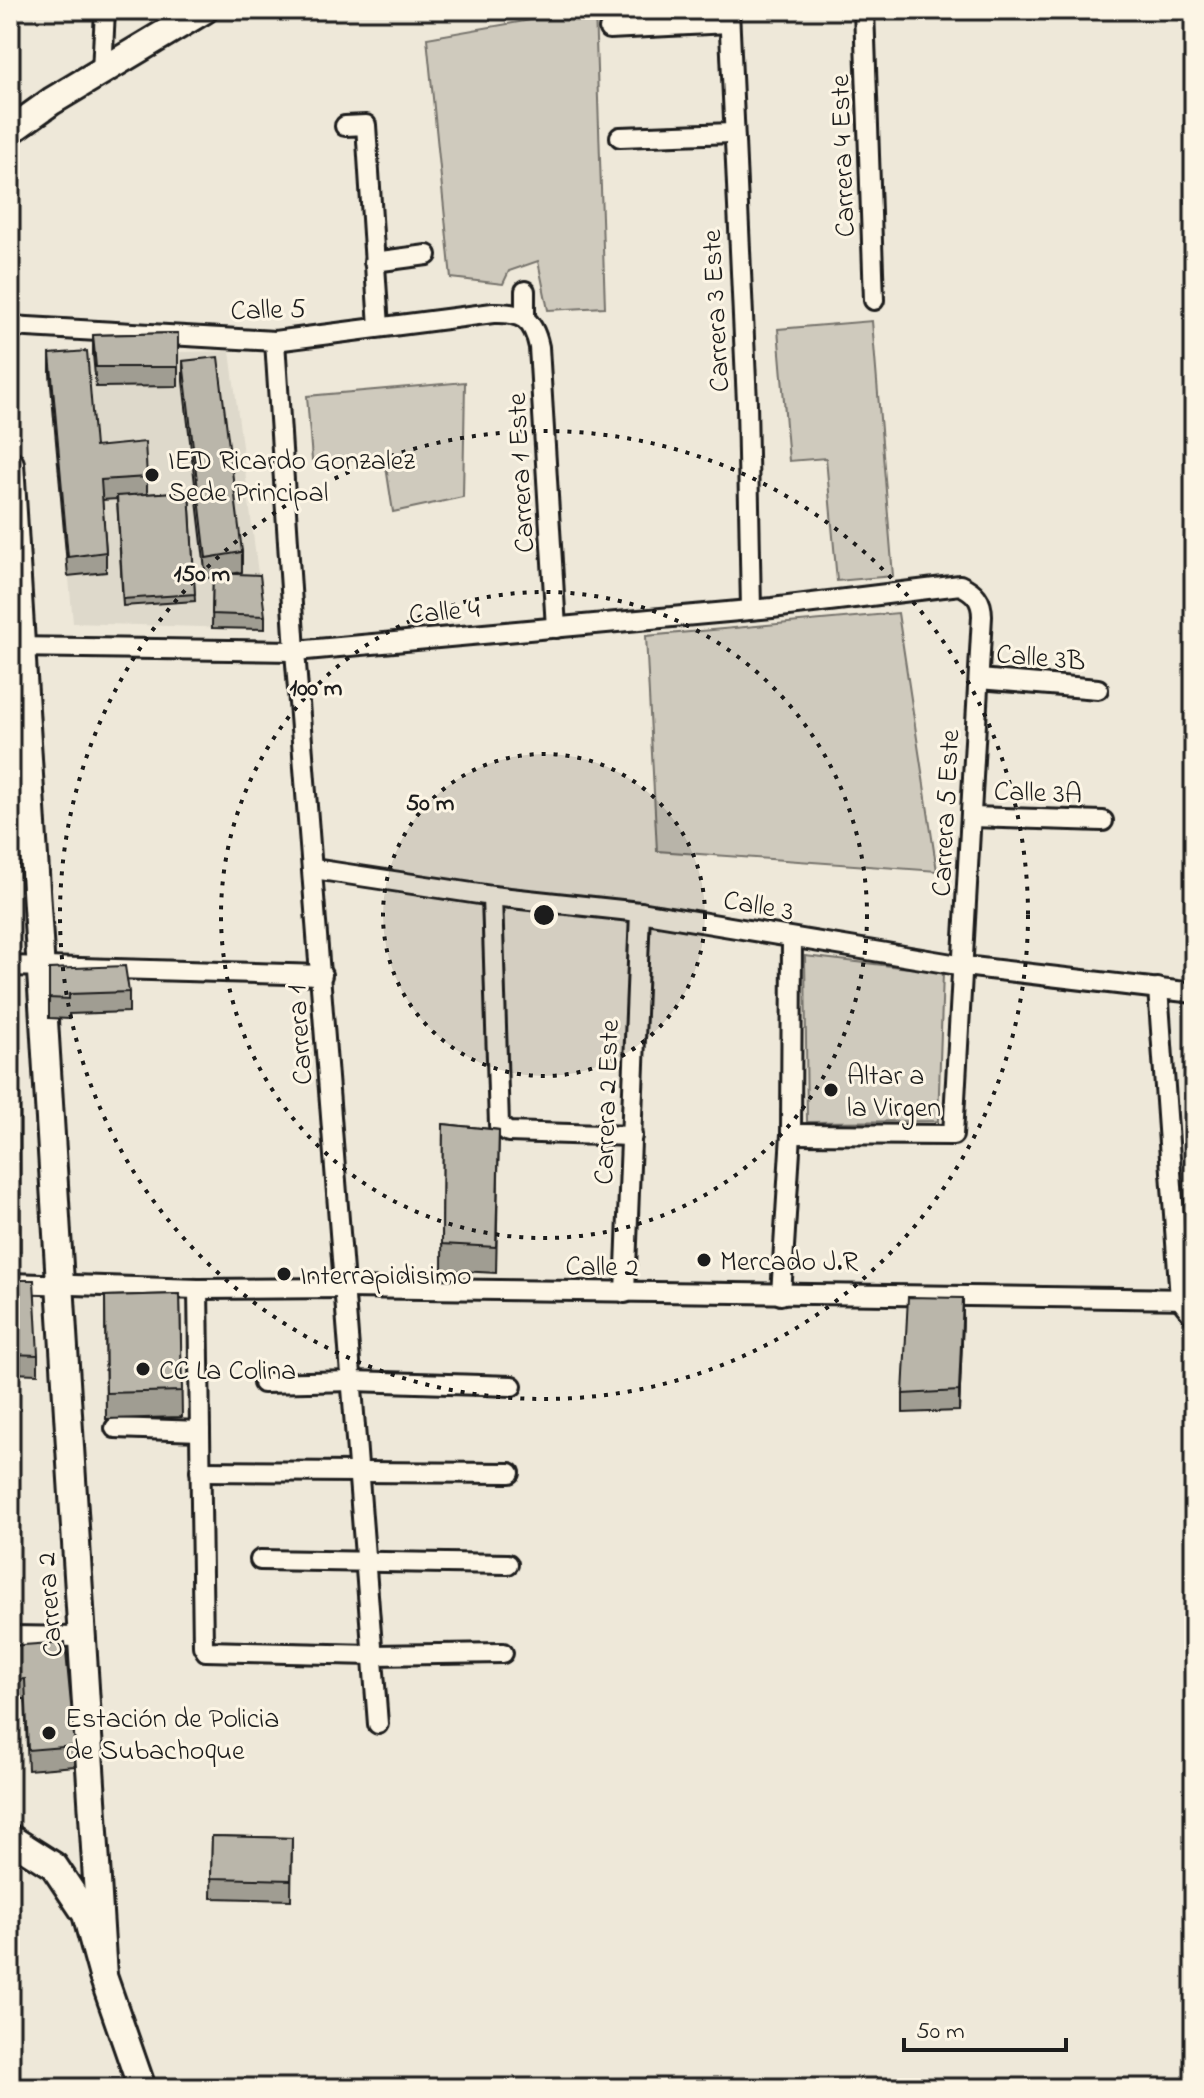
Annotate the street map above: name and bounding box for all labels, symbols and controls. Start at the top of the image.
street label: Carrera 4 Este [821,73,868,238]
street label: Carrera 3 Este [693,228,742,393]
street label: Calle 5 [230,290,307,333]
street label: Carrera 1 Este [498,391,547,554]
place label: IED Ricardo Gonzalez Sede Principal [168,442,415,515]
marker: IED Ricardo Gonzalez Sede Principal [143,466,161,484]
text: 150 m [174,558,231,593]
street label: Calle 4 [407,590,482,637]
street label: Calle 3B [994,635,1087,684]
text: 100 m [290,672,343,707]
street label: Carrera 5 Este [923,728,972,898]
street label: Calle 3A [993,772,1083,817]
text: 50 m [406,787,455,822]
street label: Calle 3 [720,881,797,934]
centre of rings [530,901,558,929]
street label: Carrera 1 [278,983,325,1086]
street label: Carrera 2 Este [585,1018,632,1185]
place label: Altar a la Virgen [847,1057,941,1130]
marker: Altar a la Virgen [822,1081,840,1099]
place label: Mercado J.R [720,1243,858,1284]
street label: Calle 2 [565,1247,639,1290]
marker: Mercado J.R [695,1251,713,1269]
place label: Interrapidisimo [300,1257,471,1298]
marker: Interrapidisimo [275,1265,293,1283]
place label: CC La Colina [159,1352,296,1393]
marker: CC La Colina [134,1360,152,1378]
street label: Carrera 2 [27,1551,76,1659]
place label: Estación de Policia de Subachoque [65,1700,279,1773]
marker: Estación de Policia de Subachoque [40,1724,58,1742]
scale bar [904,2002,1066,2052]
text: 50 m [916,2015,965,2050]

